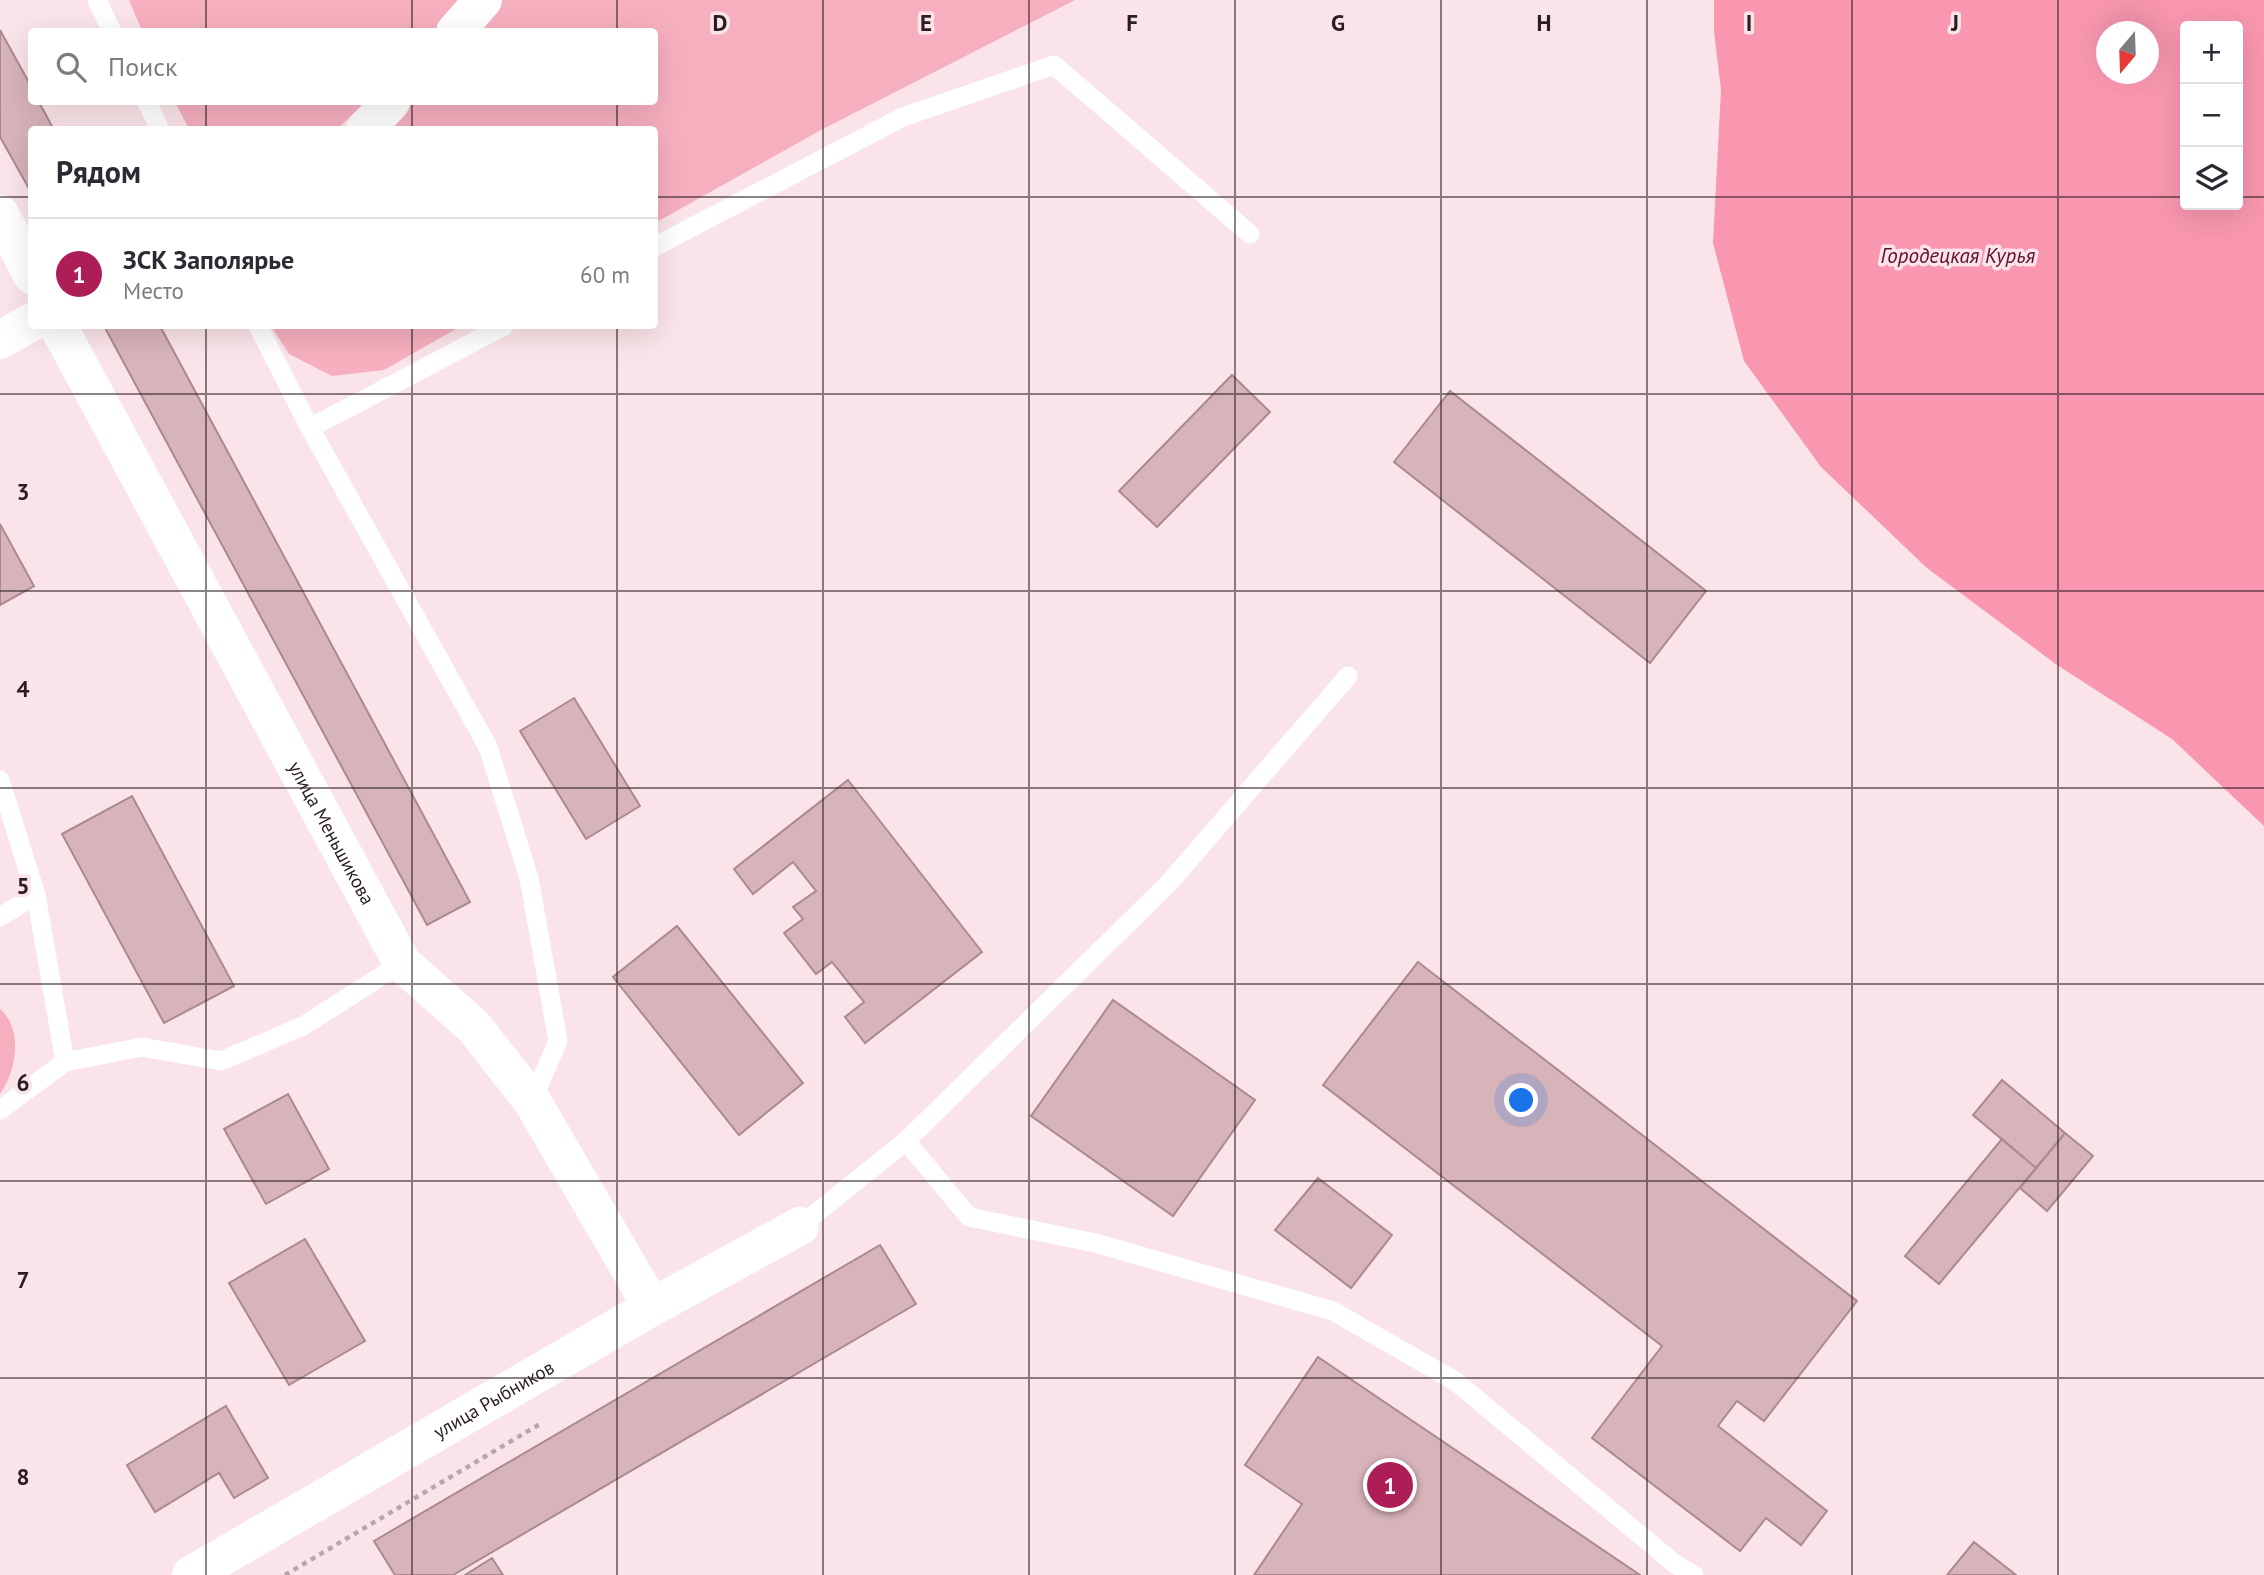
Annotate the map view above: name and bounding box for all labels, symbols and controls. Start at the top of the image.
text: D [713,8,727,37]
text: E [920,8,932,37]
text: F [1126,8,1138,37]
text: G [1331,8,1345,37]
text: H [1537,8,1551,37]
text: I [1746,8,1752,37]
text: J [1950,8,1959,37]
north arrow [2096,21,2159,84]
map controls [2180,21,2243,210]
button: + [2180,21,2243,84]
search box [28,28,658,105]
icon: search [52,48,90,86]
text: Поиск [108,50,177,83]
button: − [2180,84,2243,147]
button: layers [2180,147,2243,210]
text: Рядом [56,152,141,191]
water label: Городецкая Курья [1881,242,2036,269]
text: ЗСК Заполярье [123,243,294,276]
text: 1 [72,260,86,289]
text: 60 m [580,260,630,289]
text: Место [123,276,184,305]
text: 3 [16,477,30,506]
text: 4 [16,674,30,703]
street label: улица Меньшикова [283,757,380,909]
text: 5 [16,871,30,900]
text: 6 [16,1068,30,1097]
your location [1504,1083,1538,1117]
text: 7 [16,1265,30,1294]
street label: улица Рыбников [429,1355,558,1443]
pin: 1 [1367,1459,1413,1511]
text: 8 [16,1462,30,1491]

